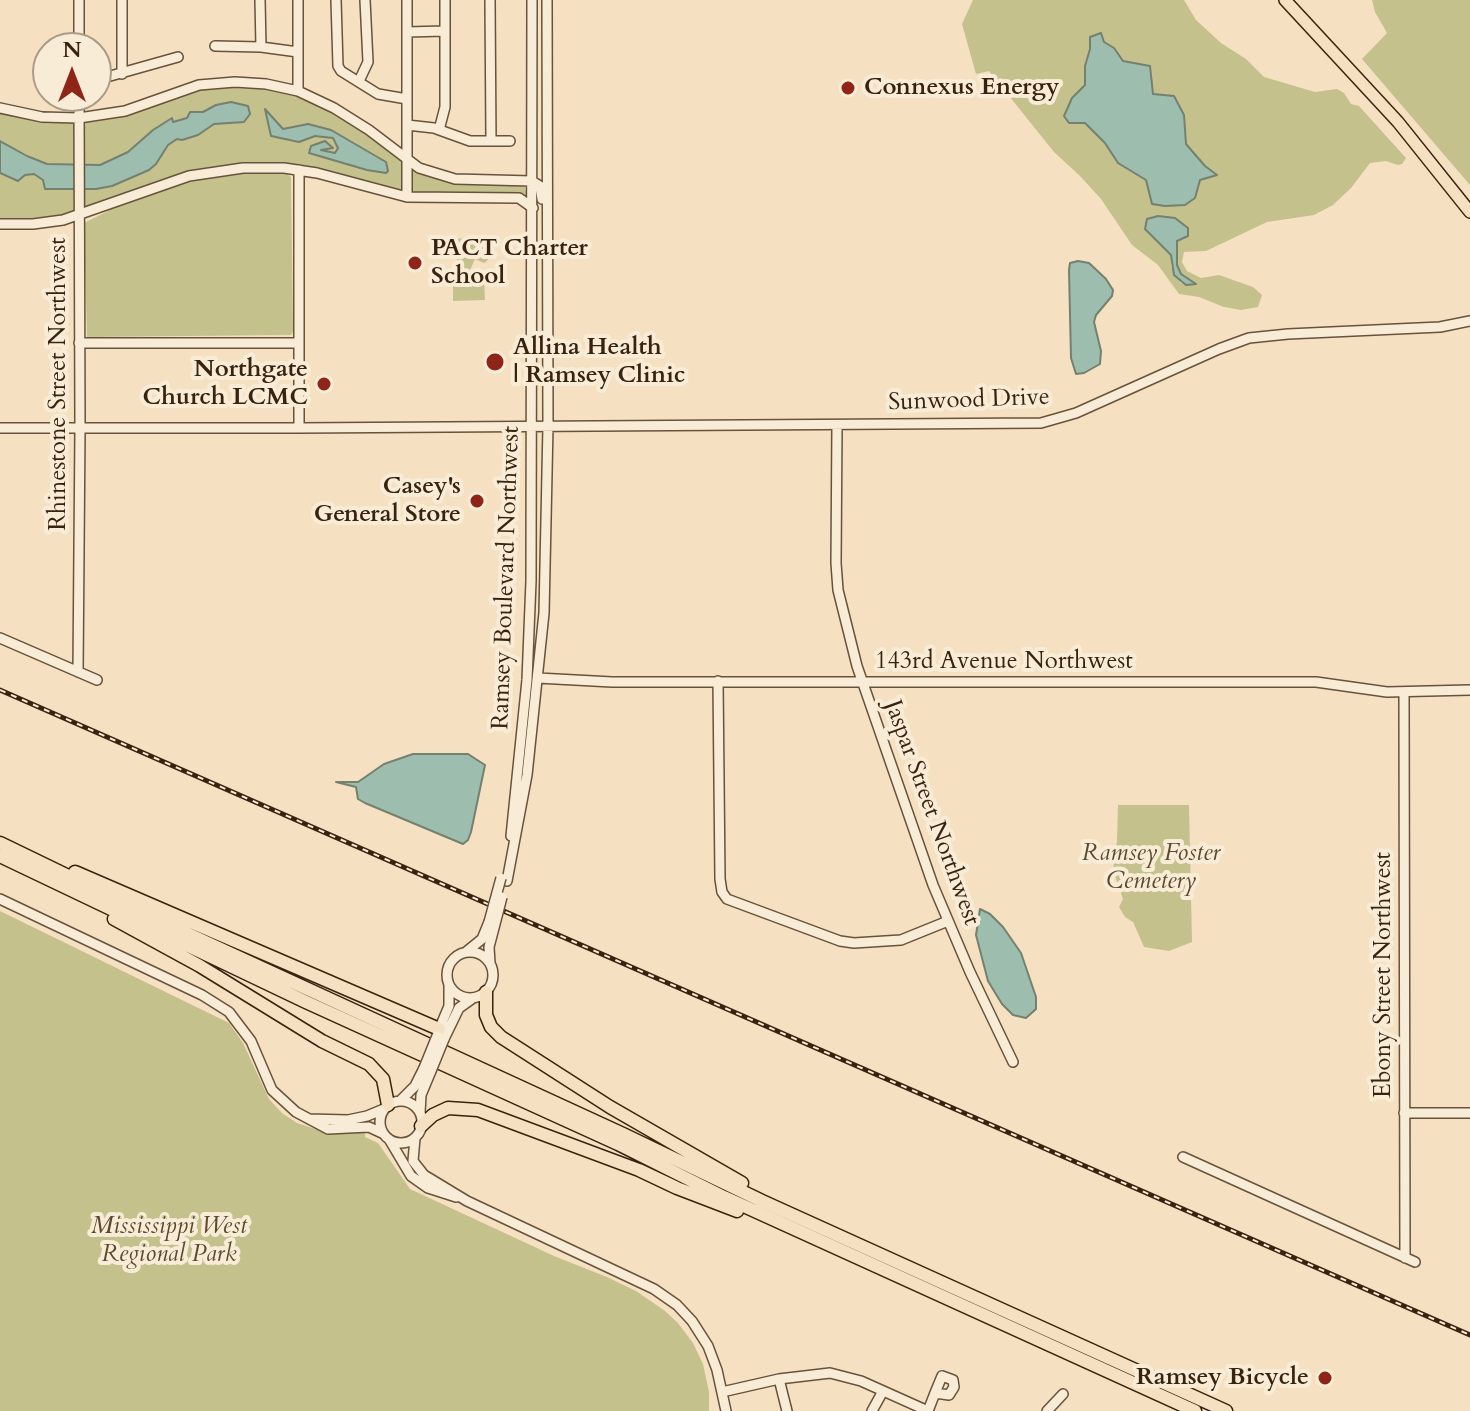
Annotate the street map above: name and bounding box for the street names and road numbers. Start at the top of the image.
street label: Rhinestone Street Northwest [45,237,73,531]
street label: Sunwood Drive [888,384,1050,418]
street label: Ramsey Boulevard Northwest [487,426,527,730]
street label: 143rd Avenue Northwest [875,648,1133,676]
street label: Jaspar Street Northwest [877,696,985,930]
street label: Ebony Street Northwest [1370,852,1398,1098]

